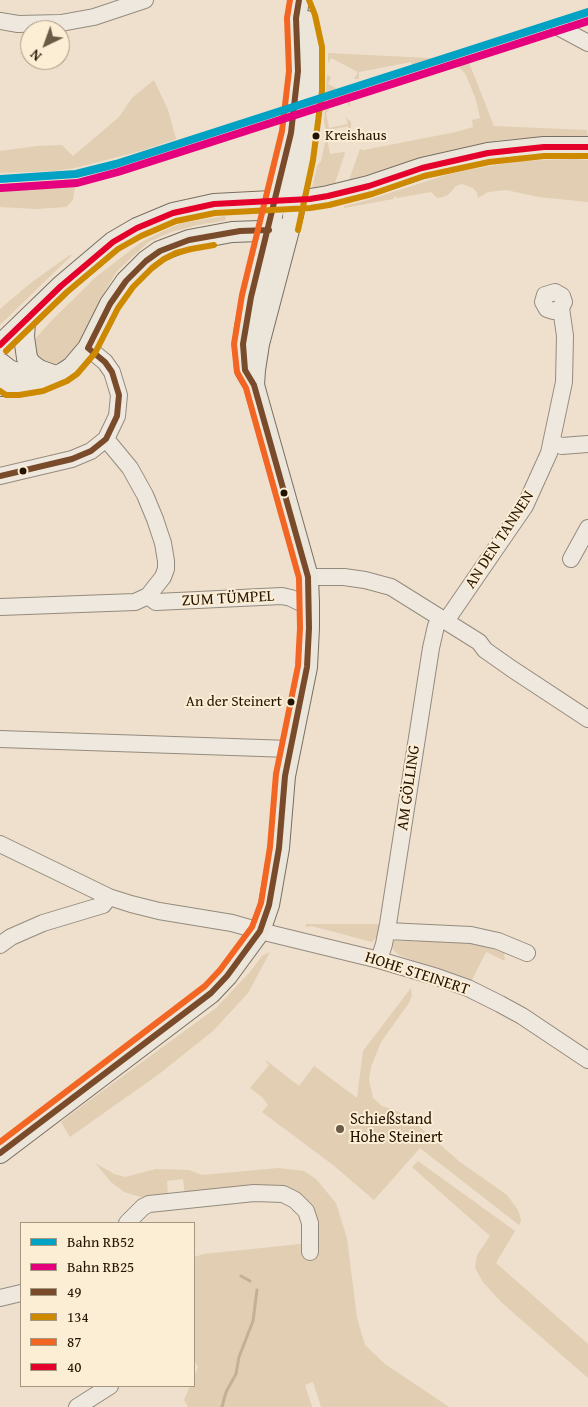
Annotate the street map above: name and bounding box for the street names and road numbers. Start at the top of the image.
street label: AN DEN TANNEN [461,488,539,592]
street label: ZUM TÜMPEL [181,587,275,611]
street label: AM GÖLLING [394,744,424,832]
street label: HOHE STEINERT [362,948,472,1000]

